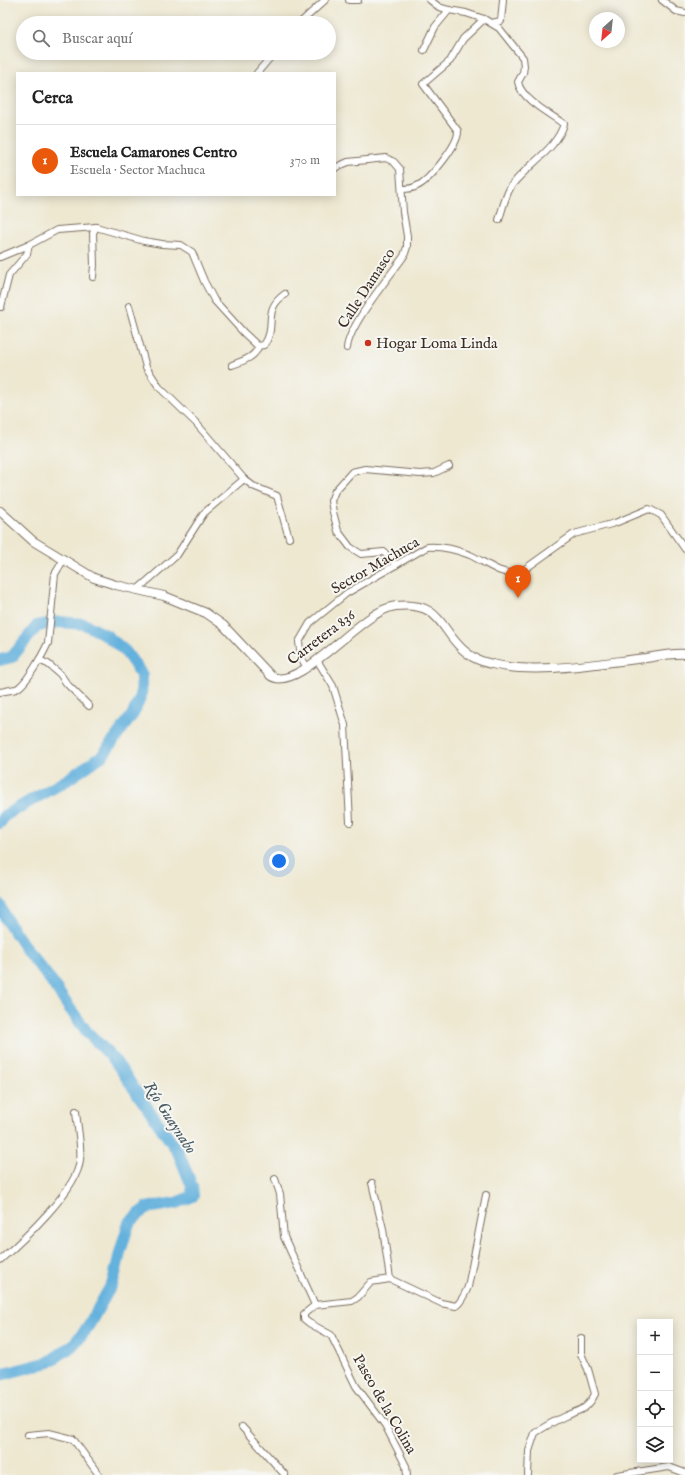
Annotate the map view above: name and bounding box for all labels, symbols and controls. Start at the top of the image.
north arrow [589,12,625,48]
search box [16,16,336,60]
icon: search [30,27,52,49]
text: Buscar aquí [62,29,132,48]
text: Cerca [32,88,73,109]
text: Escuela Camarones Centro [70,143,237,162]
text: 1 [43,152,47,169]
text: 370 m [290,152,320,169]
text: Escuela · Sector Machuca [70,162,205,179]
street label: Calle Damasco [333,245,399,332]
place label: Hogar Loma Linda [376,334,498,353]
marker: Hogar Loma Linda [363,338,373,348]
street label: Sector Machuca [328,532,423,598]
pin: 1 [505,565,531,598]
street label: Carretera 836 [284,605,360,669]
your location [269,851,289,871]
water label: Río Guaynabo [139,1078,200,1158]
map controls [637,1319,673,1463]
button: + [637,1319,673,1355]
street label: Paseo de la Colina [348,1351,421,1458]
button: − [637,1355,673,1391]
button: locate [637,1391,673,1427]
button: layers [637,1427,673,1463]

